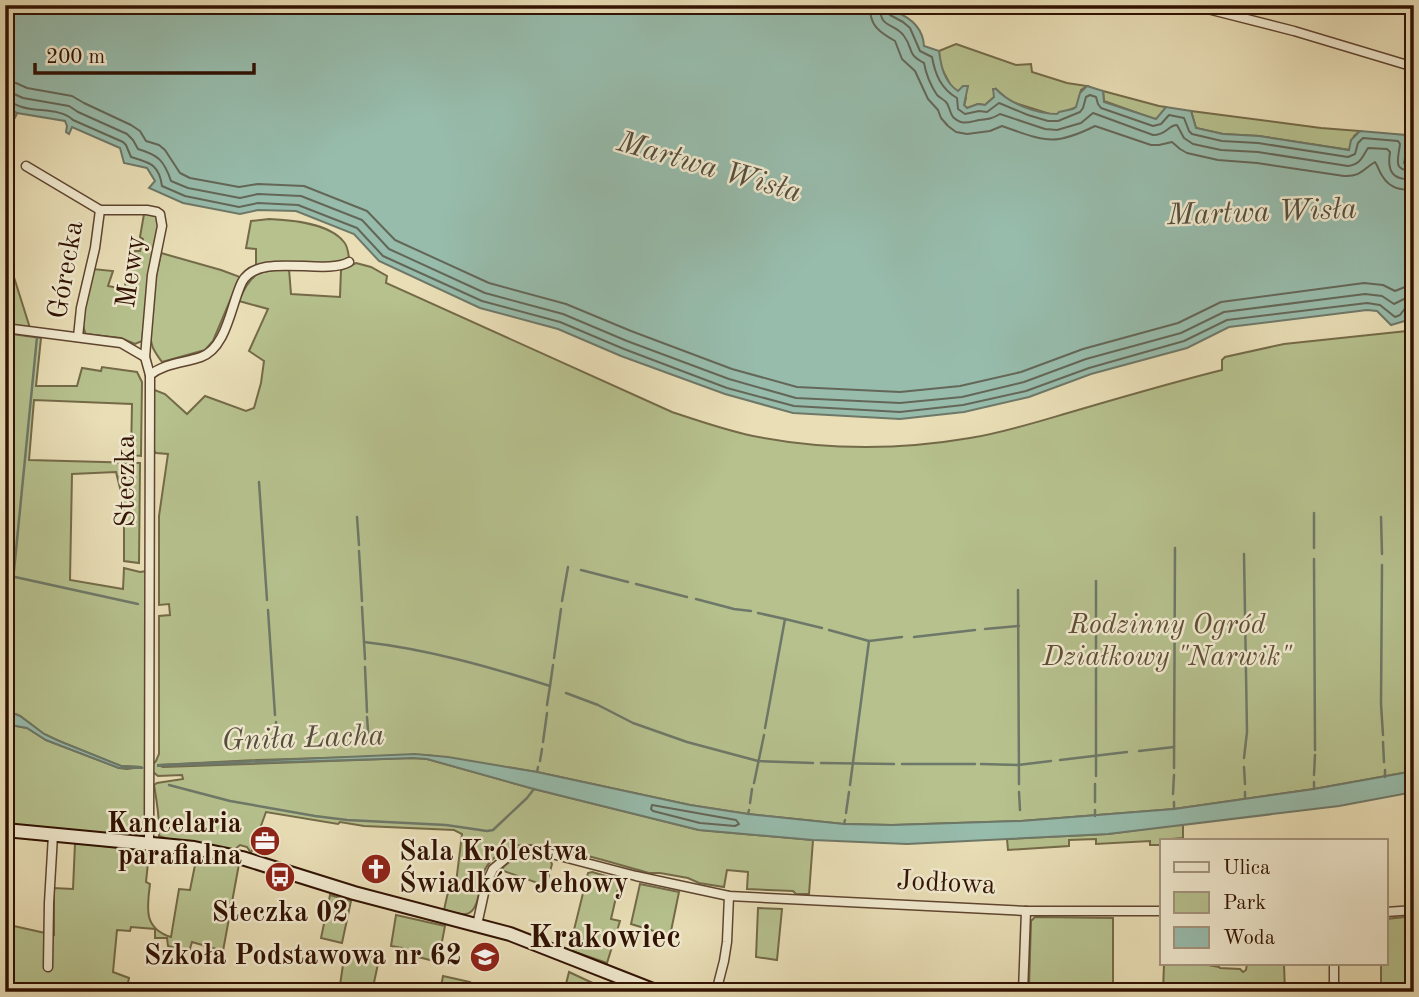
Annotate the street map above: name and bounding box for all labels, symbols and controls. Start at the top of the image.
scale bar [35,32,254,76]
text: 200 m [46,47,105,68]
water label: Martwa Wisła [613,127,805,209]
water label: Martwa Wisła [1165,195,1358,231]
street label: Górecka [45,219,89,321]
street label: Mewy [113,234,151,310]
street label: Steczka [113,434,141,527]
park label: Rodzinny Ogród Działkowy "Narwik" [1041,612,1292,672]
water label: Gniła Łacha [221,721,385,757]
place label: Kancelaria parafialna [107,811,242,871]
office icon: Kancelaria parafialna [248,824,282,858]
place label: Sala Królestwa Świadków Jehowy [399,839,629,899]
legend [1160,839,1388,965]
church icon: Sala Królestwa Świadków Jehowy [359,852,393,886]
text: Ulica [1223,858,1270,879]
bus stop icon: Steczka 02 [263,860,297,894]
street label: Jodłowa [896,867,997,901]
text: Park [1223,893,1266,914]
place label: Steczka 02 [212,900,348,928]
district label: Krakowiec [529,923,681,955]
text: Woda [1223,928,1275,949]
school or university icon: Szkoła Podstawowa nr 62 [468,940,502,974]
place label: Szkoła Podstawowa nr 62 [144,943,462,971]

